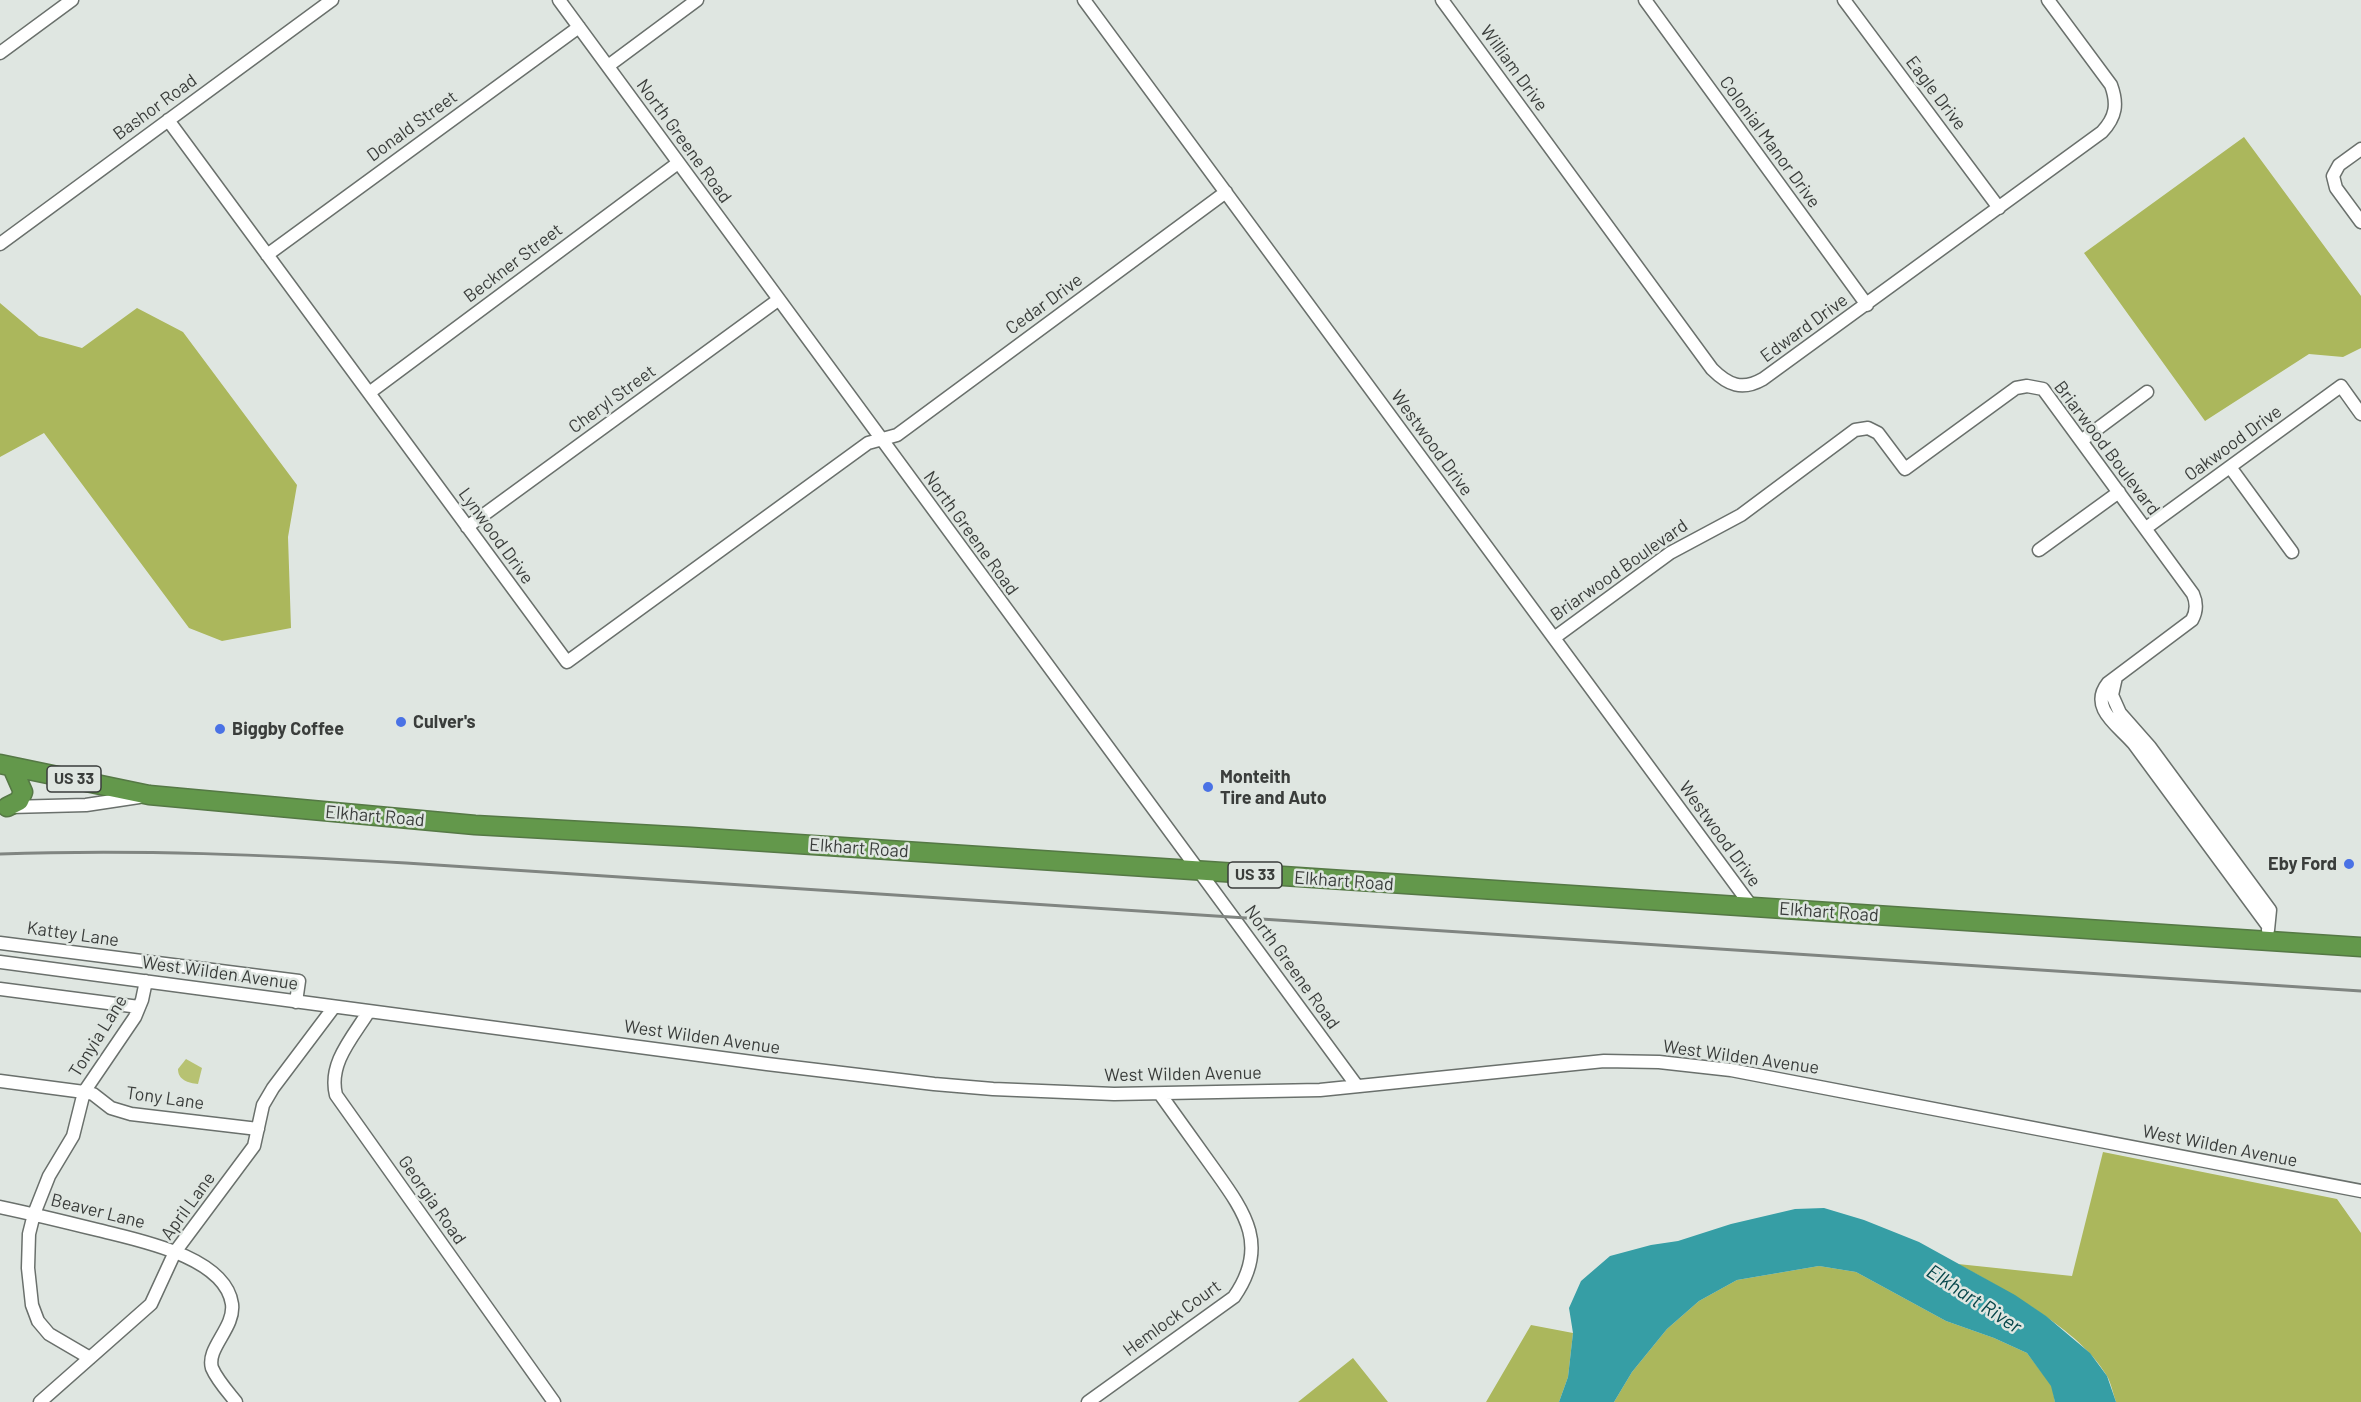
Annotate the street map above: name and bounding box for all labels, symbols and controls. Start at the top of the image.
street label: William Drive [1476,21,1552,115]
street label: Eagle Drive [1901,52,1971,134]
street label: Bashor Road [109,69,201,145]
street label: Colonial Manor Drive [1715,72,1825,212]
street label: North Greene Road [632,75,736,207]
street label: Donald Street [363,86,461,166]
street label: Beckner Street [459,219,567,307]
street label: Cedar Drive [1001,269,1087,339]
street label: Edward Drive [1756,289,1852,367]
street label: Cheryl Street [564,360,660,438]
street label: Briarwood Boulevard [2049,377,2165,519]
street label: Westwood Drive [1386,386,1478,500]
street label: Oakwood Drive [2180,400,2286,486]
street label: North Greene Road [919,467,1023,599]
street label: Lynwood Drive [454,484,538,588]
street label: Briarwood Boulevard [1546,515,1692,625]
place label: Culver's [413,711,476,733]
marker: Culver's [394,715,408,729]
place label: Biggby Coffee [232,718,344,740]
marker: Biggby Coffee [213,722,227,736]
road number: US 33 [47,766,101,792]
place label: Monteith Tire and Auto [1220,766,1327,808]
street label: Westwood Drive [1674,777,1766,891]
marker: Monteith Tire and Auto [1201,780,1215,794]
street label: Elkhart Road [324,801,426,831]
street label: Elkhart Road [809,834,909,862]
place label: Eby Ford [2268,853,2337,875]
marker: Eby Ford [2342,857,2356,871]
road number: US 33 [1228,862,1282,888]
street label: Elkhart Road [1294,867,1394,895]
street label: Elkhart Road [1779,898,1879,926]
street label: North Greene Road [1240,901,1344,1033]
street label: Kattey Lane [26,917,120,951]
street label: West Wilden Avenue [140,951,300,995]
street label: Tonyia Lane [64,991,132,1081]
street label: West Wilden Avenue [622,1015,782,1059]
street label: West Wilden Avenue [1661,1035,1821,1079]
street label: West Wilden Avenue [1104,1062,1262,1086]
street label: Tony Lane [124,1082,206,1114]
street label: West Wilden Avenue [2141,1120,2299,1172]
street label: Georgia Road [393,1151,471,1249]
street label: April Lane [156,1168,220,1244]
street label: Beaver Lane [49,1189,147,1233]
water label: Elkhart River [1922,1259,2026,1339]
street label: Hemlock Court [1119,1275,1225,1361]

